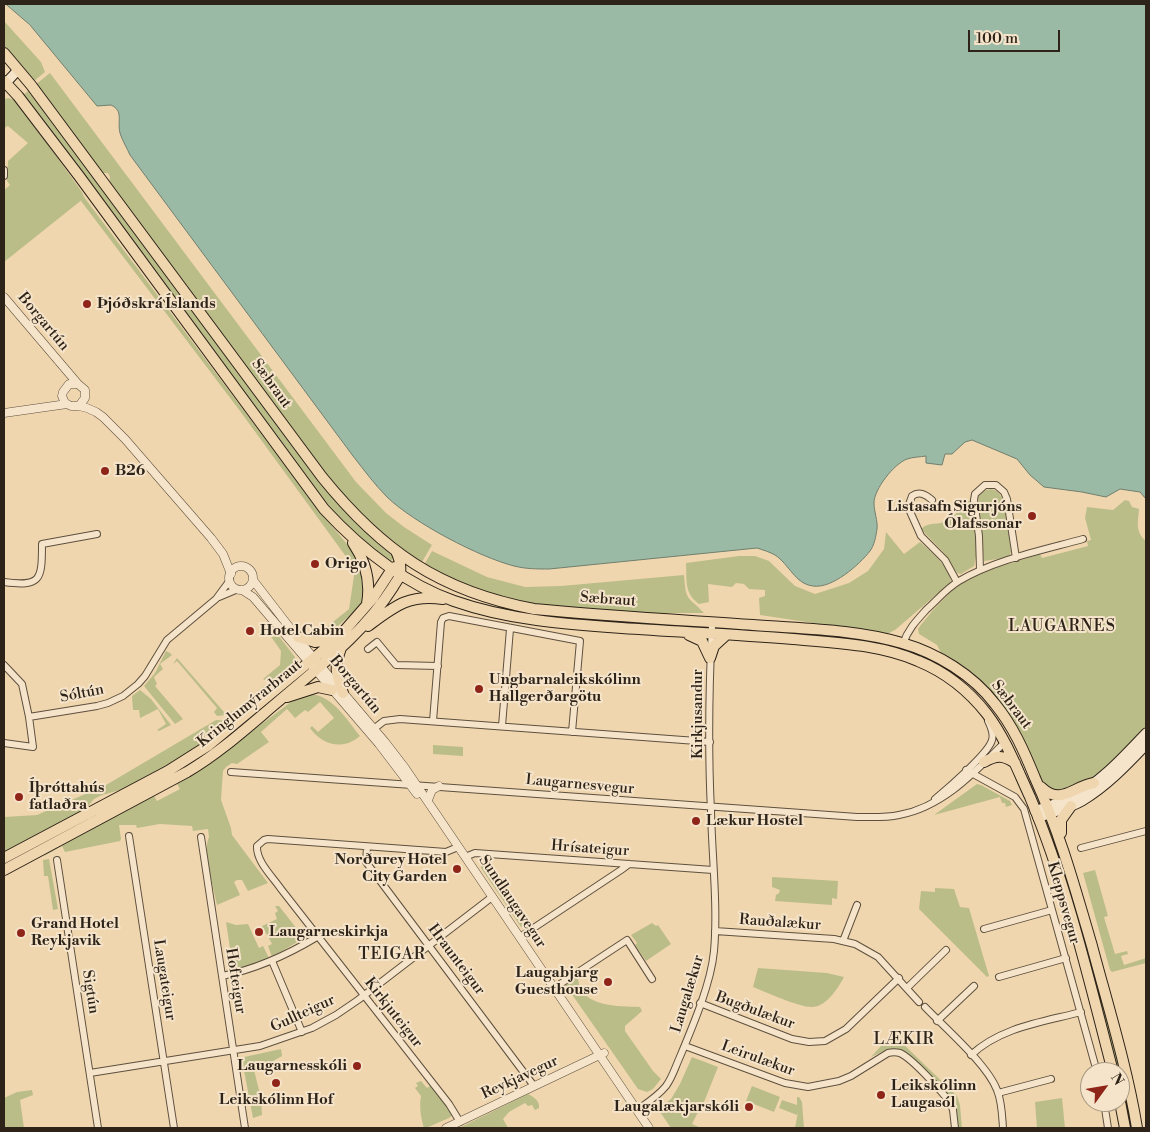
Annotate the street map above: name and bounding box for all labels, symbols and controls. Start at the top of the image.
scale bar [970,20,1062,52]
text: 100 m [976,29,1018,48]
street label: Borgartún [13,289,73,355]
place label: Þjóðskrá Íslands [97,295,216,313]
marker: Þjóðskrá Íslands [81,298,93,310]
street label: Sæbraut [247,356,295,412]
place label: B26 [115,462,145,480]
marker: B26 [99,465,111,477]
place label: Listasafn Sigurjóns Ólafssonar [887,498,1022,533]
marker: Listasafn Sigurjóns Ólafssonar [1026,510,1038,522]
place label: Origo [325,555,367,573]
marker: Origo [309,558,321,570]
street label: Sæbraut [579,589,637,611]
district label: LAUGARNES [1007,617,1117,637]
place label: Hotel Cabin [260,622,344,640]
marker: Hotel Cabin [244,625,256,637]
street label: Borgartún [325,652,385,718]
street label: Kringlumýrarbraut [194,656,306,752]
street label: Kirkjusandur [689,669,707,759]
place label: Ungbarnaleikskólinn Hallgerðargötu [489,671,641,706]
street label: Sæbraut [987,677,1035,733]
street label: Sóltún [59,681,105,707]
marker: Ungbarnaleikskólinn Hallgerðargötu [473,683,485,695]
street label: Laugarnesvegur [525,771,635,799]
place label: Íþróttahús fatlaðra [29,779,104,814]
marker: Íþróttahús fatlaðra [13,791,25,803]
place label: Lækur Hostel [706,812,803,830]
marker: Lækur Hostel [690,815,702,827]
street label: Hrísateigur [550,837,630,861]
place label: Norðurey Hotel City Garden [335,851,447,886]
street label: Sundlaugavegur [474,852,550,952]
street label: Kleppsvegur [1043,860,1083,946]
marker: Norðurey Hotel City Garden [451,863,463,875]
street label: Rauðalækur [738,911,822,935]
place label: Grand Hotel Reykjavik [31,915,119,950]
street label: Hraunteigur [424,921,488,999]
place label: Laugarneskirkja [269,923,388,941]
marker: Laugarneskirkja [253,926,265,938]
marker: Grand Hotel Reykjavik [15,927,27,939]
street label: Laugateigur [149,938,179,1022]
district label: TEIGAR [357,945,427,965]
street label: Hofteigur [221,947,249,1015]
street label: Laugalækur [668,953,708,1035]
place label: Laugabjarg Guesthouse [515,964,598,999]
street label: Sigtún [78,969,102,1015]
street label: Kirkjuteigur [360,974,426,1052]
marker: Laugabjarg Guesthouse [602,976,614,988]
street label: Bugðulækur [713,988,797,1034]
street label: Gullteigur [268,991,338,1037]
district label: LÆKIR [873,1030,935,1050]
street label: Leirulækur [719,1037,797,1081]
street label: Reykjavegur [479,1052,561,1104]
place label: Laugarnesskóli [237,1057,347,1075]
marker: Laugarnesskóli [351,1060,363,1072]
north arrow [1080,1062,1130,1112]
text: N [1106,1070,1127,1089]
marker: Leikskólinn Hof [270,1077,282,1089]
place label: Leikskólinn Laugasól [891,1077,976,1112]
marker: Leikskólinn Laugasól [875,1089,887,1101]
place label: Leikskólinn Hof [219,1091,333,1109]
place label: Laugalækjarskóli [614,1098,739,1116]
marker: Laugalækjarskóli [743,1101,755,1113]

